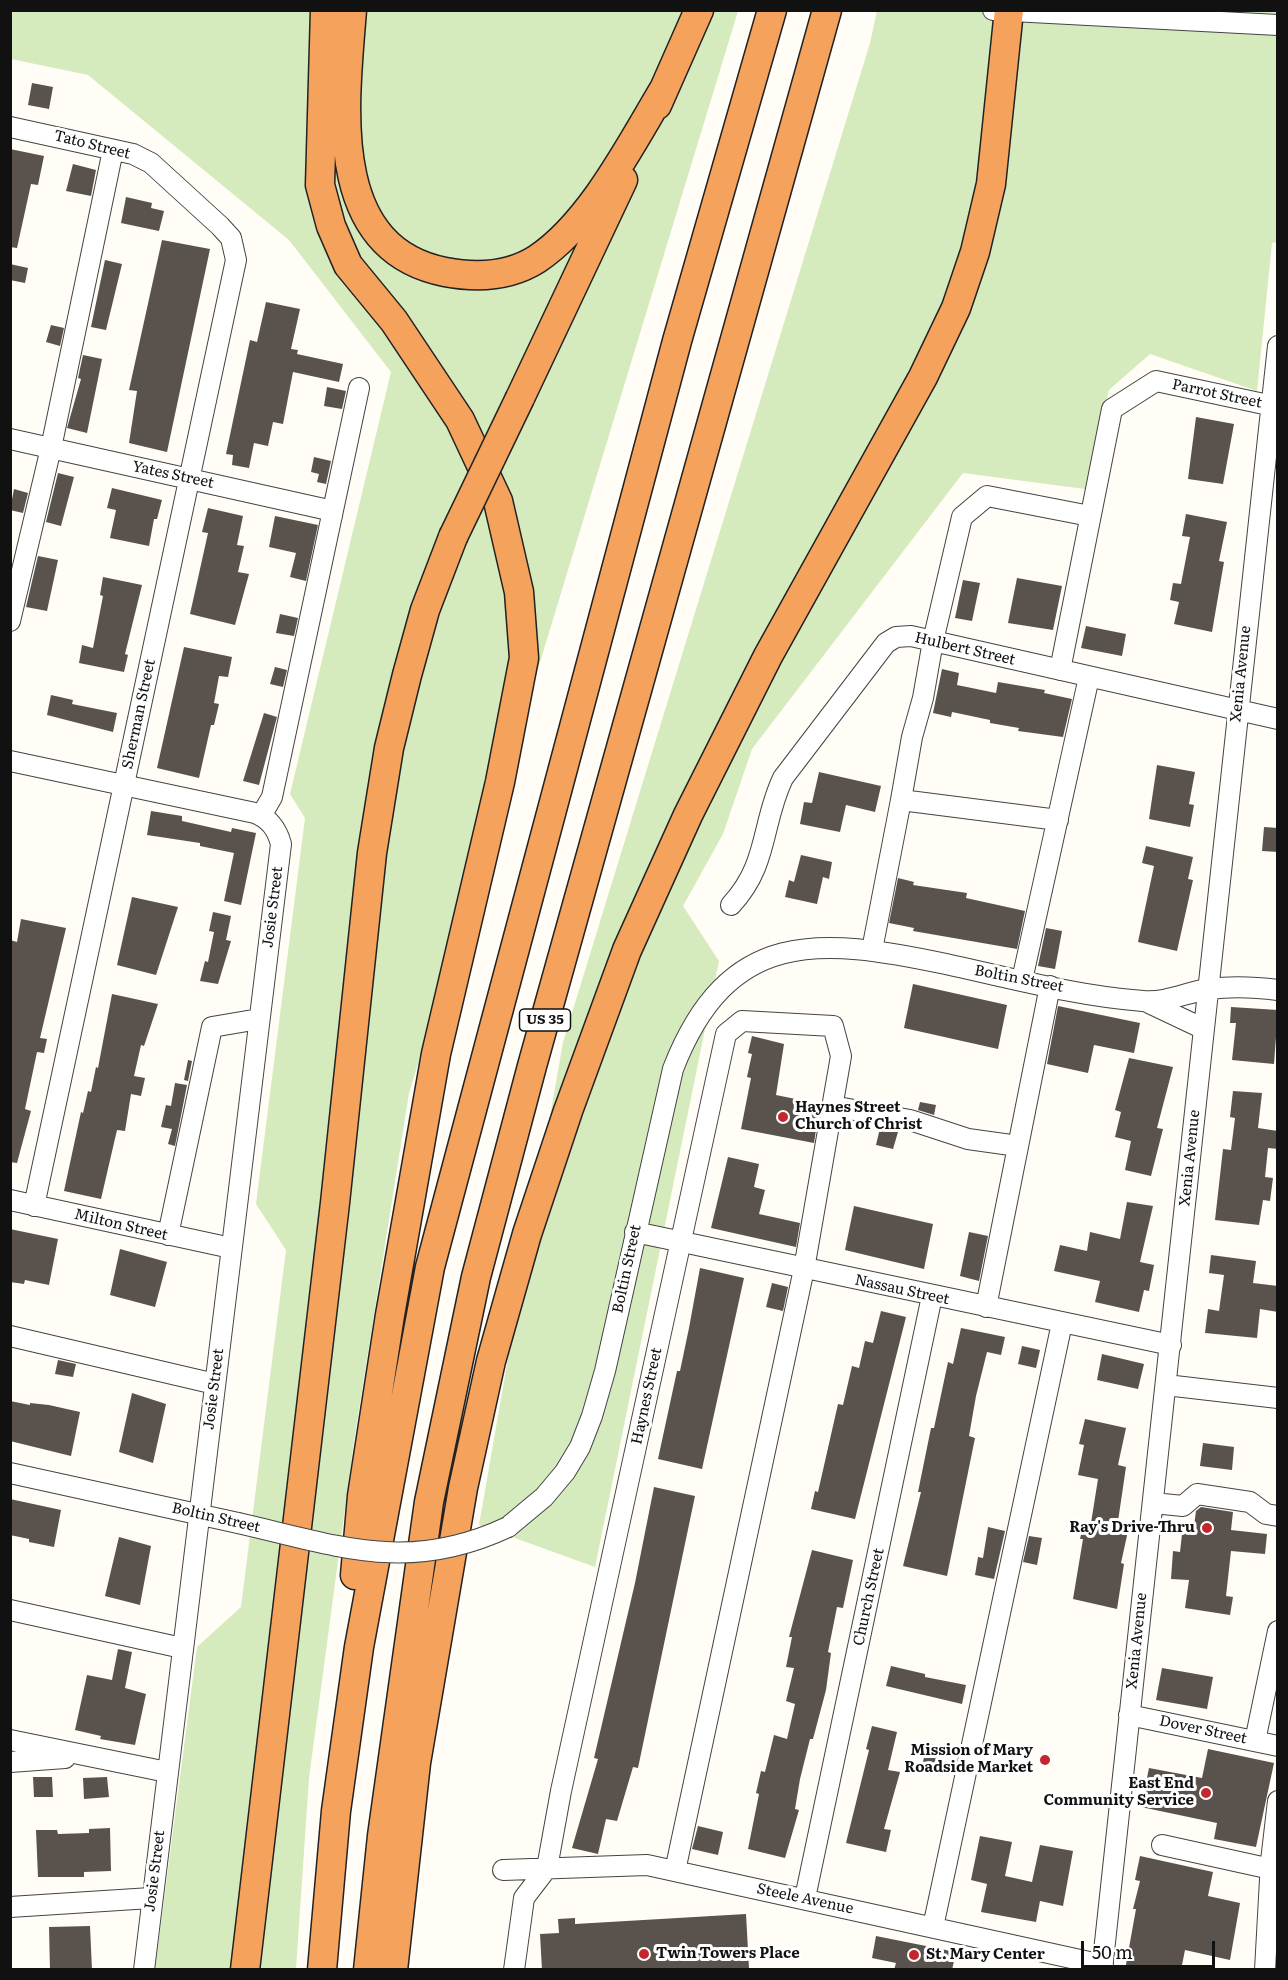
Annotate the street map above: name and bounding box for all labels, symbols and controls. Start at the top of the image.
street label: Tato Street [52,127,132,163]
street label: Parrot Street [1170,376,1264,412]
street label: Yates Street [130,458,216,492]
street label: Xenia Avenue [1227,625,1255,723]
street label: Hulbert Street [913,629,1017,669]
street label: Sherman Street [119,657,159,771]
street label: Josie Street [259,865,287,949]
street label: Boltin Street [973,962,1065,996]
road number: US 35 [520,1009,570,1031]
place label: Haynes Street Church of Christ [795,1099,922,1134]
street label: Xenia Avenue [1176,1109,1204,1207]
marker: Haynes Street Church of Christ [776,1110,790,1124]
street label: Milton Street [73,1206,169,1244]
street label: Boltin Street [609,1223,645,1315]
street label: Nassau Street [853,1271,951,1309]
street label: Haynes Street [628,1346,666,1446]
street label: Josie Street [200,1347,228,1431]
street label: Boltin Street [170,1499,262,1537]
place label: Ray's Drive-Thru [1069,1519,1195,1537]
marker: Ray's Drive-Thru [1200,1521,1214,1535]
street label: Church Street [850,1546,888,1648]
street label: Xenia Avenue [1123,1592,1151,1690]
street label: Dover Street [1158,1712,1248,1748]
place label: Mission of Mary Roadside Market [904,1742,1033,1777]
marker: Mission of Mary Roadside Market [1038,1753,1052,1767]
place label: East End Community Service [1043,1775,1194,1810]
marker: East End Community Service [1199,1786,1213,1800]
street label: Josie Street [141,1829,169,1913]
street label: Steele Avenue [755,1880,855,1918]
scale bar [1084,1929,1218,1967]
text: 50 m [1092,1938,1133,1965]
place label: Twin Towers Place [656,1945,800,1963]
place label: St. Mary Center [926,1946,1045,1964]
marker: Twin Towers Place [637,1947,651,1961]
marker: St. Mary Center [907,1948,921,1962]

